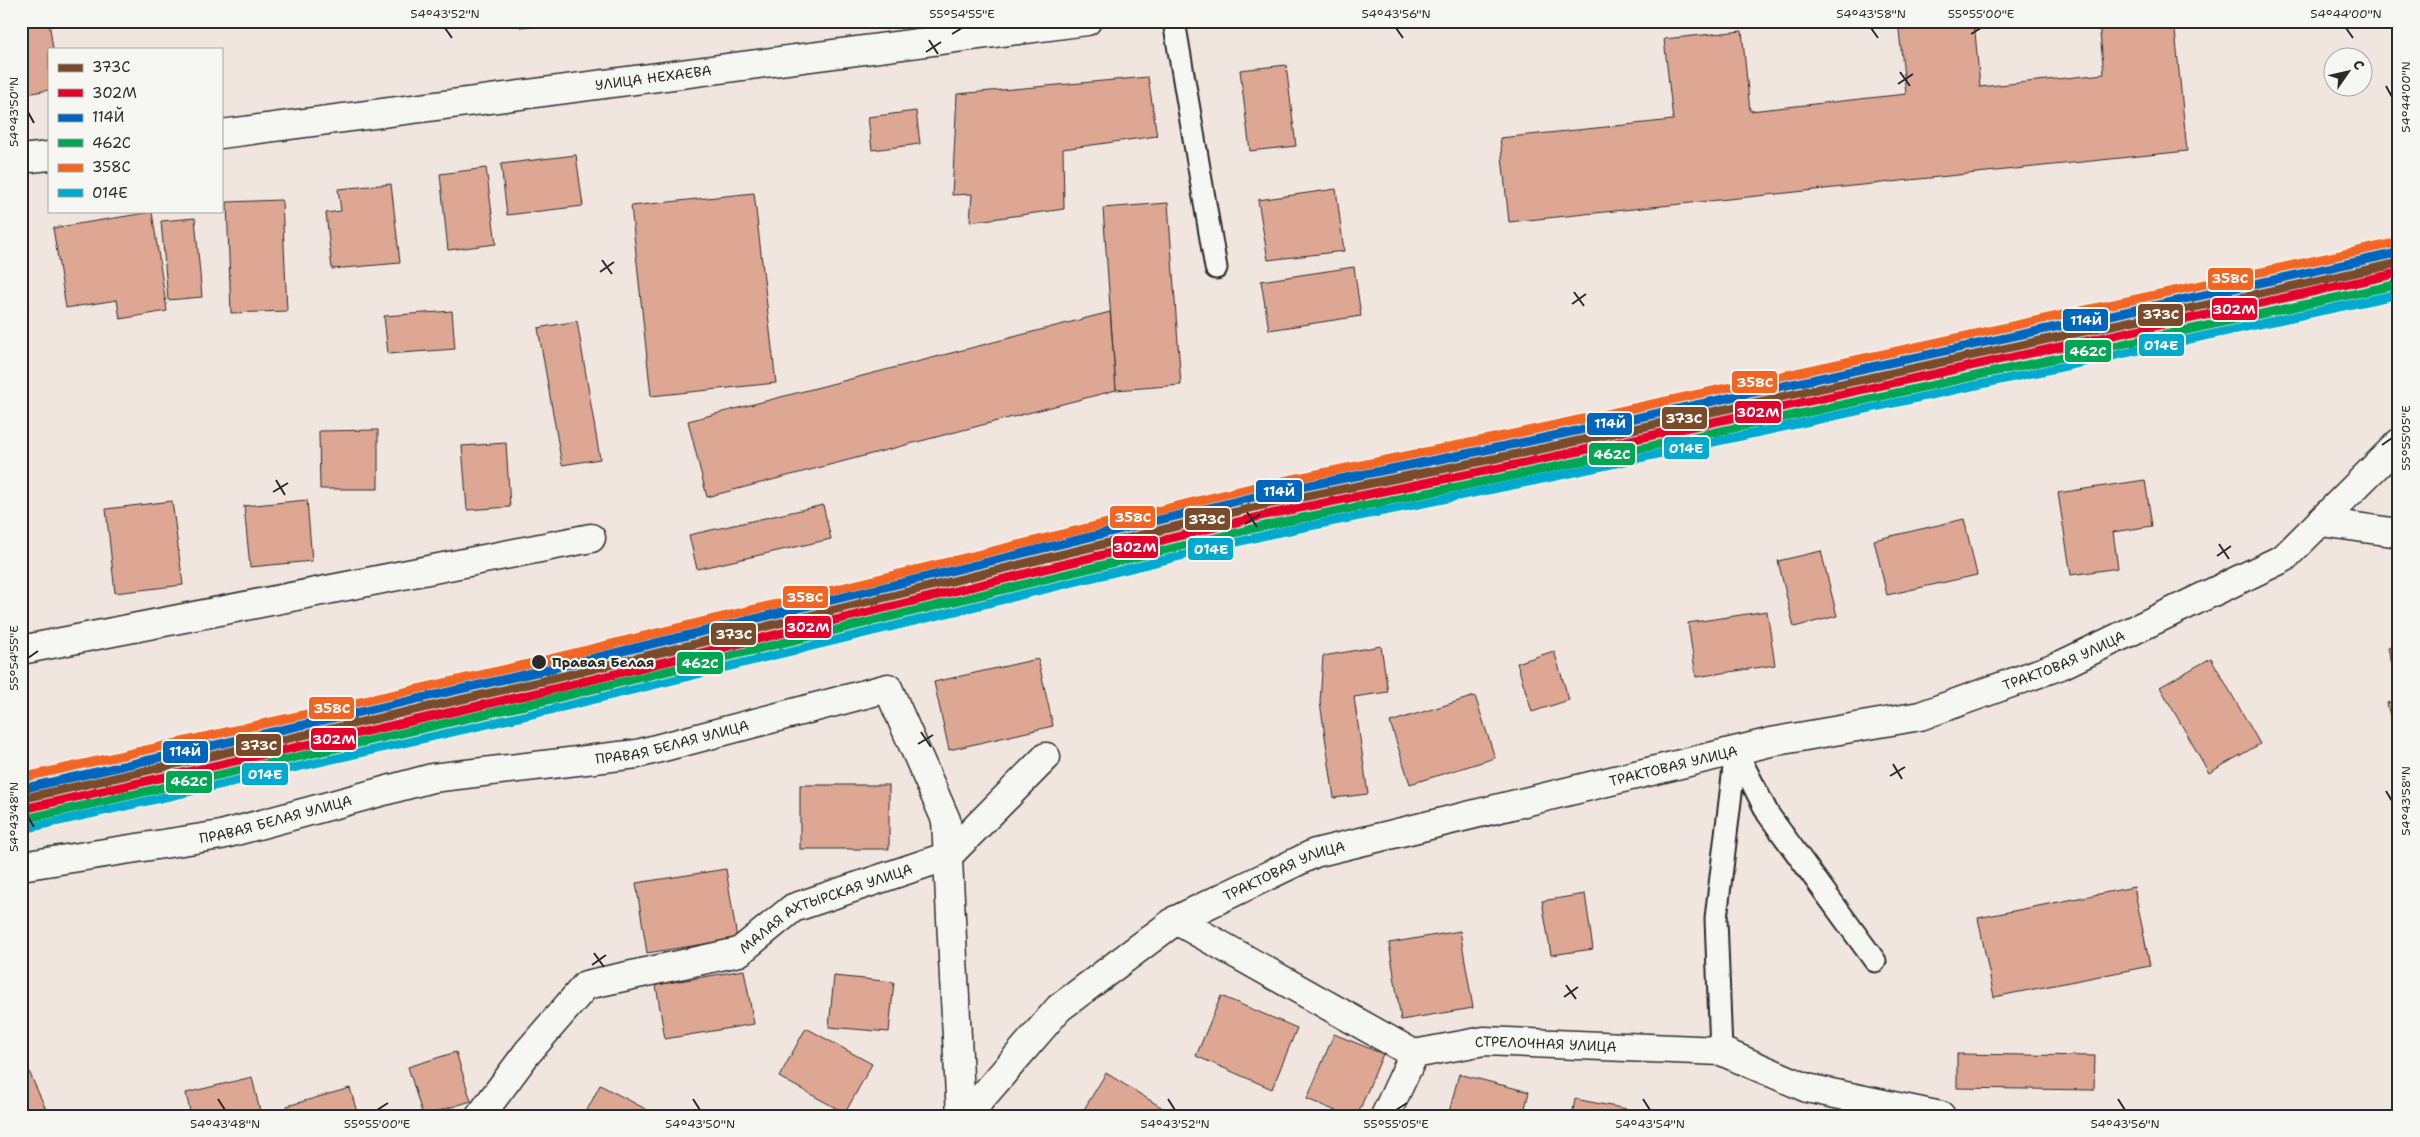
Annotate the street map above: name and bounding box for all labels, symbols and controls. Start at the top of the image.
text: 54°43'52"N [410,6,480,22]
text: 55°54'55"E [929,6,995,22]
text: 54°43'56"N [1361,6,1431,22]
text: 54°43'58"N [1836,6,1906,22]
text: 55°55'00"E [1948,6,2014,22]
text: 54°44'00"N [2310,6,2382,22]
legend [48,48,222,212]
north arrow [2322,48,2372,98]
text: С [2349,56,2369,73]
text: 373C [92,57,130,77]
street label: УЛИЦА НЕХАЕВА [594,61,713,94]
text: 54°44'00"N [2398,61,2414,133]
text: 54°43'50"N [6,77,22,147]
text: 302М [92,83,137,103]
text: 114Й [92,106,125,127]
text: 462С [92,133,131,153]
text: 358С [92,157,131,177]
text: 014Е [92,183,128,203]
line badge: 358С [2207,267,2254,291]
text: 358С [2212,269,2248,287]
line badge: 302М [2211,297,2258,321]
text: 302М [2212,300,2256,318]
line badge: 373C [2137,303,2184,327]
text: 373C [2143,305,2179,323]
line badge: 114Й [2062,308,2109,332]
text: 114Й [2070,311,2102,329]
line badge: 014Е [2138,333,2185,357]
text: 014Е [2144,336,2178,354]
line badge: 462С [2064,339,2112,363]
text: 462С [2069,342,2107,360]
line badge: 358С [1731,370,1778,394]
text: 358С [1737,373,1773,391]
line badge: 302М [1734,400,1782,424]
text: 302М [1736,403,1780,421]
text: 55°55'05"E [2398,405,2414,471]
line badge: 373C [1661,406,1708,430]
text: 373C [1666,409,1702,427]
line badge: 114Й [1586,412,1633,436]
text: 114Й [1594,414,1626,432]
line badge: 014Е [1663,436,1710,460]
text: 014Е [1669,439,1703,457]
line badge: 462С [1588,442,1636,466]
text: 462С [1593,445,1631,463]
line badge: 114Й [1255,479,1303,503]
text: 114Й [1263,482,1295,500]
line badge: 358С [1109,505,1156,529]
line badge: 373C [1184,507,1231,531]
text: 358С [1115,508,1151,526]
text: 373C [1189,510,1225,528]
line badge: 302М [1112,535,1159,559]
line badge: 014Е [1187,537,1234,561]
text: 302М [1113,538,1157,556]
text: 014Е [1194,540,1228,558]
line badge: 358С [782,585,829,609]
text: 358С [787,588,823,606]
line badge: 302М [784,615,832,639]
text: 302М [786,618,830,636]
line badge: 373C [710,622,757,646]
text: 55°54'55"E [6,625,22,691]
text: 373C [716,625,752,643]
street label: ТРАКТОВАЯ УЛИЦА [2000,627,2128,694]
line badge: 462С [676,651,724,675]
marker: Правая Белая [530,653,548,671]
place label: Правая Белая [552,653,654,671]
text: 462С [681,654,719,672]
line badge: 358С [308,696,355,720]
text: 358С [314,699,350,717]
street label: ПРАВАЯ БЕЛАЯ УЛИЦА [594,716,751,768]
line badge: 302М [310,727,357,751]
text: 302М [312,730,356,748]
line badge: 373C [235,733,282,757]
text: 373C [241,736,277,754]
line badge: 114Й [162,740,209,764]
street label: ТРАКТОВАЯ УЛИЦА [1607,741,1739,790]
text: 114Й [169,742,201,760]
line badge: 014Е [241,762,289,786]
text: 014Е [248,765,282,783]
text: 54°43'58"N [2398,766,2414,836]
line badge: 462С [165,770,213,794]
text: 462С [170,772,208,790]
text: 54°43'48"N [6,782,22,852]
street label: ПРАВАЯ БЕЛАЯ УЛИЦА [198,791,354,847]
street label: ТРАКТОВАЯ УЛИЦА [1220,837,1347,905]
street label: МАЛАЯ АХТЫРСКАЯ УЛИЦА [735,860,915,957]
street label: СТРЕЛОЧНАЯ УЛИЦА [1473,1032,1617,1056]
text: 54°43'48"N [190,1116,260,1132]
text: 55°55'00"E [344,1116,410,1132]
text: 54°43'50"N [665,1116,735,1132]
text: 54°43'52"N [1140,1116,1210,1132]
text: 55°55'05"E [1363,1116,1429,1132]
text: 54°43'54"N [1615,1116,1685,1132]
text: 54°43'56"N [2090,1116,2160,1132]

